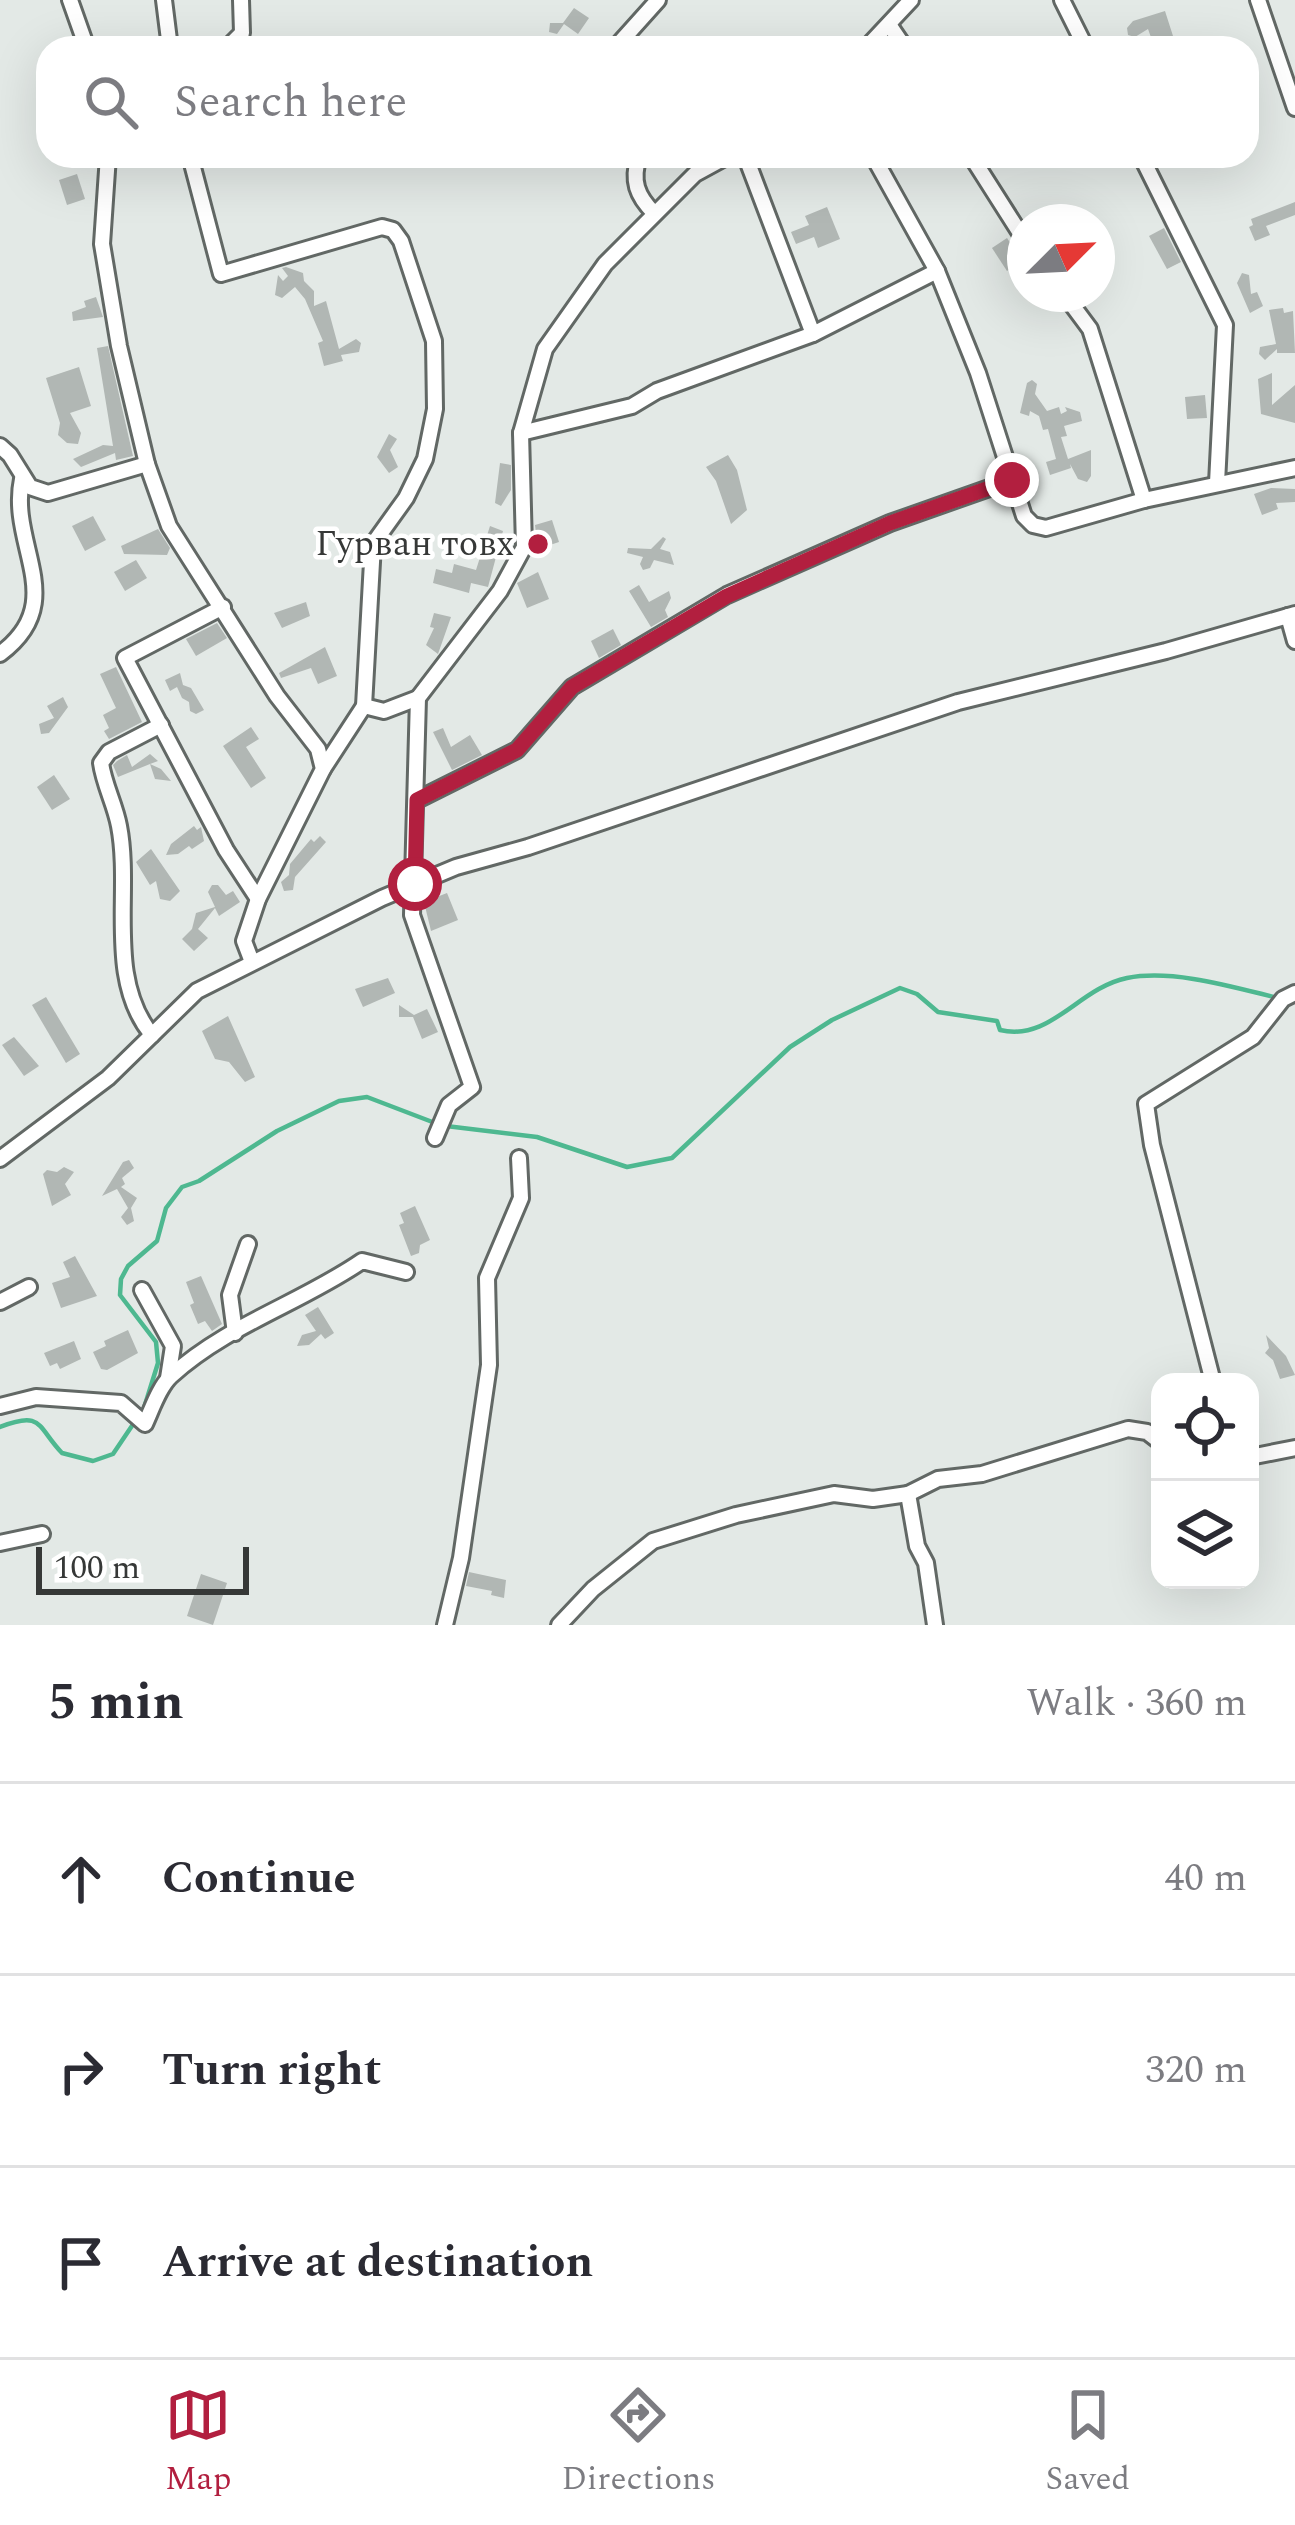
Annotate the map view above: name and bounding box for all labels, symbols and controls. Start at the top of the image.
search box [36,36,1259,168]
text: Search here [174,68,407,137]
icon: search [78,69,144,135]
north arrow [1007,204,1115,312]
route end [985,453,1039,507]
place label: Гурван товх [315,517,514,572]
marker: Гурван товх [525,531,551,557]
route start [388,857,442,911]
map controls [1151,1373,1259,1589]
button: locate [1151,1373,1259,1481]
button: layers [1151,1481,1259,1589]
scale bar [36,1541,249,1594]
text: 100 m [54,1543,140,1593]
text: 5 min [48,1664,184,1742]
text: Walk · 360 m [1026,1674,1247,1733]
text: Continue [162,1844,355,1913]
icon: ahead [48,1846,114,1912]
text: 40 m [1165,1849,1247,1908]
text: Turn right [162,2036,381,2105]
icon: right [48,2038,114,2104]
text: 320 m [1145,2041,1247,2100]
text: Arrive at destination [162,2228,593,2297]
icon: arrive [48,2230,114,2296]
tab: Map [165,2382,231,2504]
tab: Directions [561,2382,715,2504]
tab: Saved [1045,2382,1130,2504]

